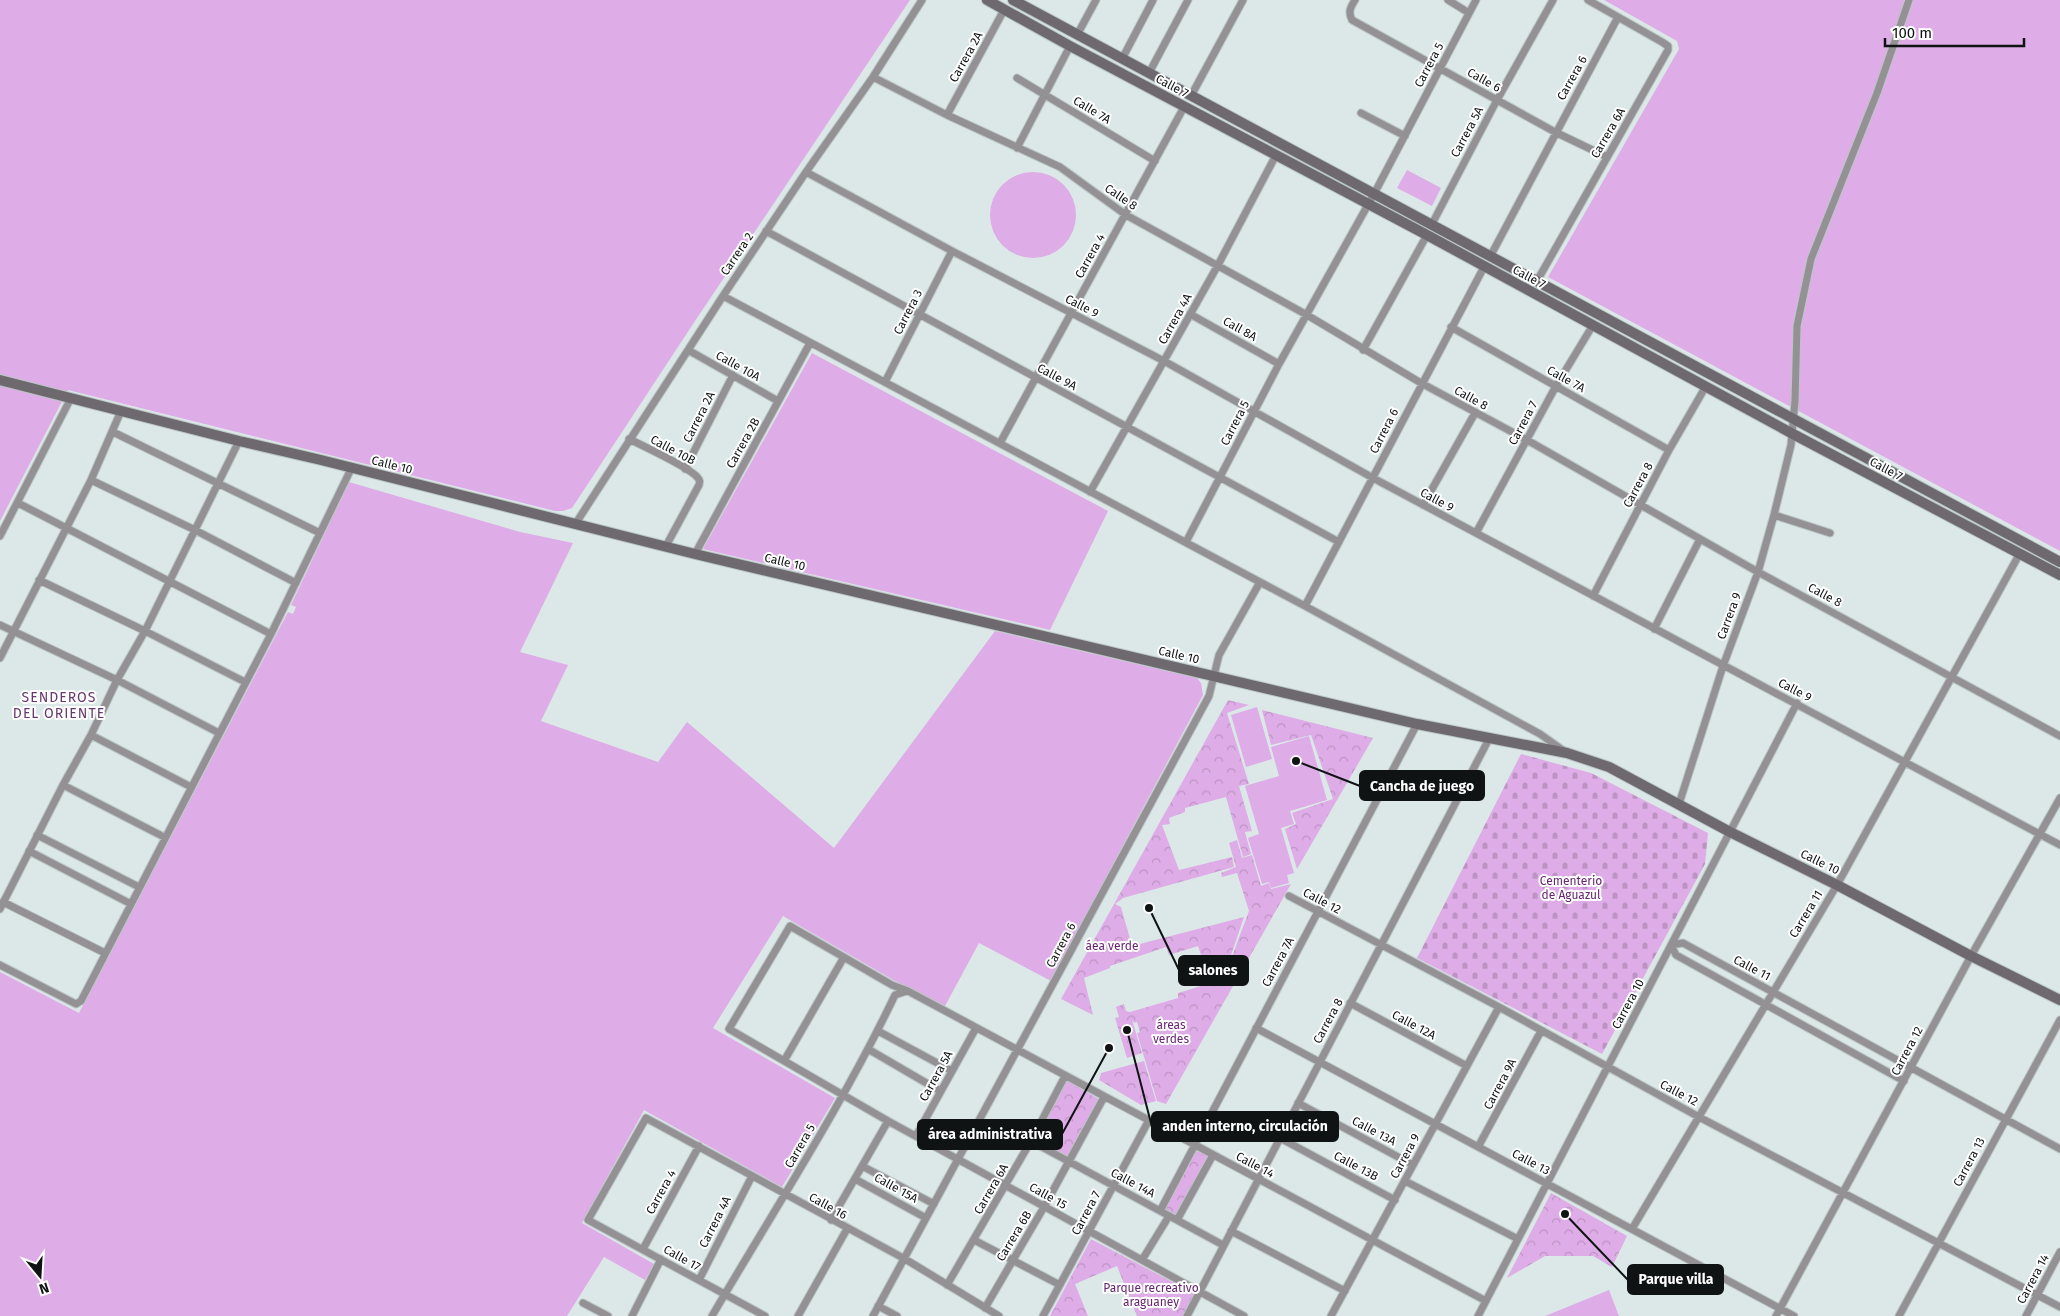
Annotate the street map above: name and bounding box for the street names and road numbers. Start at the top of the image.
street label: Carrera 2A [946,29,986,85]
street label: Carrera 5 [1411,40,1447,90]
street label: Carrera 6 [1554,53,1590,103]
street label: Calle 6 [1465,65,1503,95]
street label: Calle 7 [1153,72,1191,100]
street label: Calle 7A [1071,93,1114,127]
street label: Carrera 5A [1448,104,1486,160]
street label: Carrera 6A [1588,105,1628,161]
street label: Calle 8 [1102,181,1140,213]
street label: Carrera 2 [718,230,756,278]
street label: Carrera 4 [1072,231,1108,281]
street label: Calle 7 [1510,263,1548,291]
street label: Carrera 3 [891,287,925,337]
street label: Carrera 4A [1155,291,1195,347]
street label: Calle 9 [1063,292,1101,320]
street label: Call 8A [1221,314,1260,344]
street label: Calle 10A [713,348,763,384]
street label: Calle 9A [1035,361,1079,393]
street label: Calle 7A [1544,363,1588,395]
street label: Calle 8 [1452,383,1491,413]
street label: Carrera 2A [680,389,718,445]
street label: Carrera 5 [1218,398,1252,448]
street label: Carrera 7 [1506,399,1540,447]
street label: Carrera 6 [1367,406,1401,456]
street label: Carrera 2B [723,415,763,471]
street label: Calle 10B [648,432,698,468]
street label: Calle 10 [370,453,414,477]
street label: Calle 7 [1867,455,1905,483]
street label: Carrera 8 [1620,460,1656,510]
street label: Calle 9 [1418,485,1456,515]
street label: Calle 10 [763,551,807,574]
street label: Calle 8 [1806,580,1845,610]
street label: Carrera 9 [1714,591,1744,641]
street label: Calle 10 [1157,644,1201,667]
street label: Calle 9 [1776,676,1814,704]
street label: Calle 10 [1798,847,1842,878]
street label: Calle 12 [1301,885,1343,917]
street label: Carrera 11 [1786,888,1826,940]
street label: Carrera 6 [1043,920,1079,970]
street label: Carrera 7A [1259,935,1297,989]
street label: Calle 11 [1731,952,1773,984]
street label: Carrera 10 [1609,976,1647,1031]
street label: Carrera 8 [1310,996,1346,1046]
street label: Calle 12A [1390,1008,1438,1042]
street label: Carrera 12 [1888,1024,1926,1078]
street label: Carrera 5A [916,1048,956,1104]
street label: Carrera 9A [1481,1056,1519,1112]
street label: Calle 12 [1658,1077,1700,1109]
street label: Calle 13A [1350,1114,1398,1148]
street label: Carrera 5 [782,1121,818,1171]
street label: Carrera 9 [1387,1131,1423,1181]
street label: Carrera 13 [1950,1135,1988,1189]
street label: Calle 13 [1510,1146,1552,1178]
street label: Calle 14 [1233,1149,1277,1181]
street label: Calle 13B [1331,1149,1381,1183]
street label: Carrera 6A [971,1161,1011,1217]
street label: Calle 14A [1108,1166,1158,1201]
street label: Carrera 4 [643,1167,679,1217]
street label: Calle 15A [872,1170,920,1206]
street label: Calle 15 [1027,1180,1069,1212]
street label: Carrera 7 [1069,1189,1103,1237]
street label: Calle 16 [807,1190,849,1222]
street label: Carrera 4A [696,1194,734,1250]
street label: Carrera 6B [994,1208,1034,1264]
street label: Calle 17 [661,1242,703,1274]
street label: Carrera 14 [2014,1251,2052,1306]

